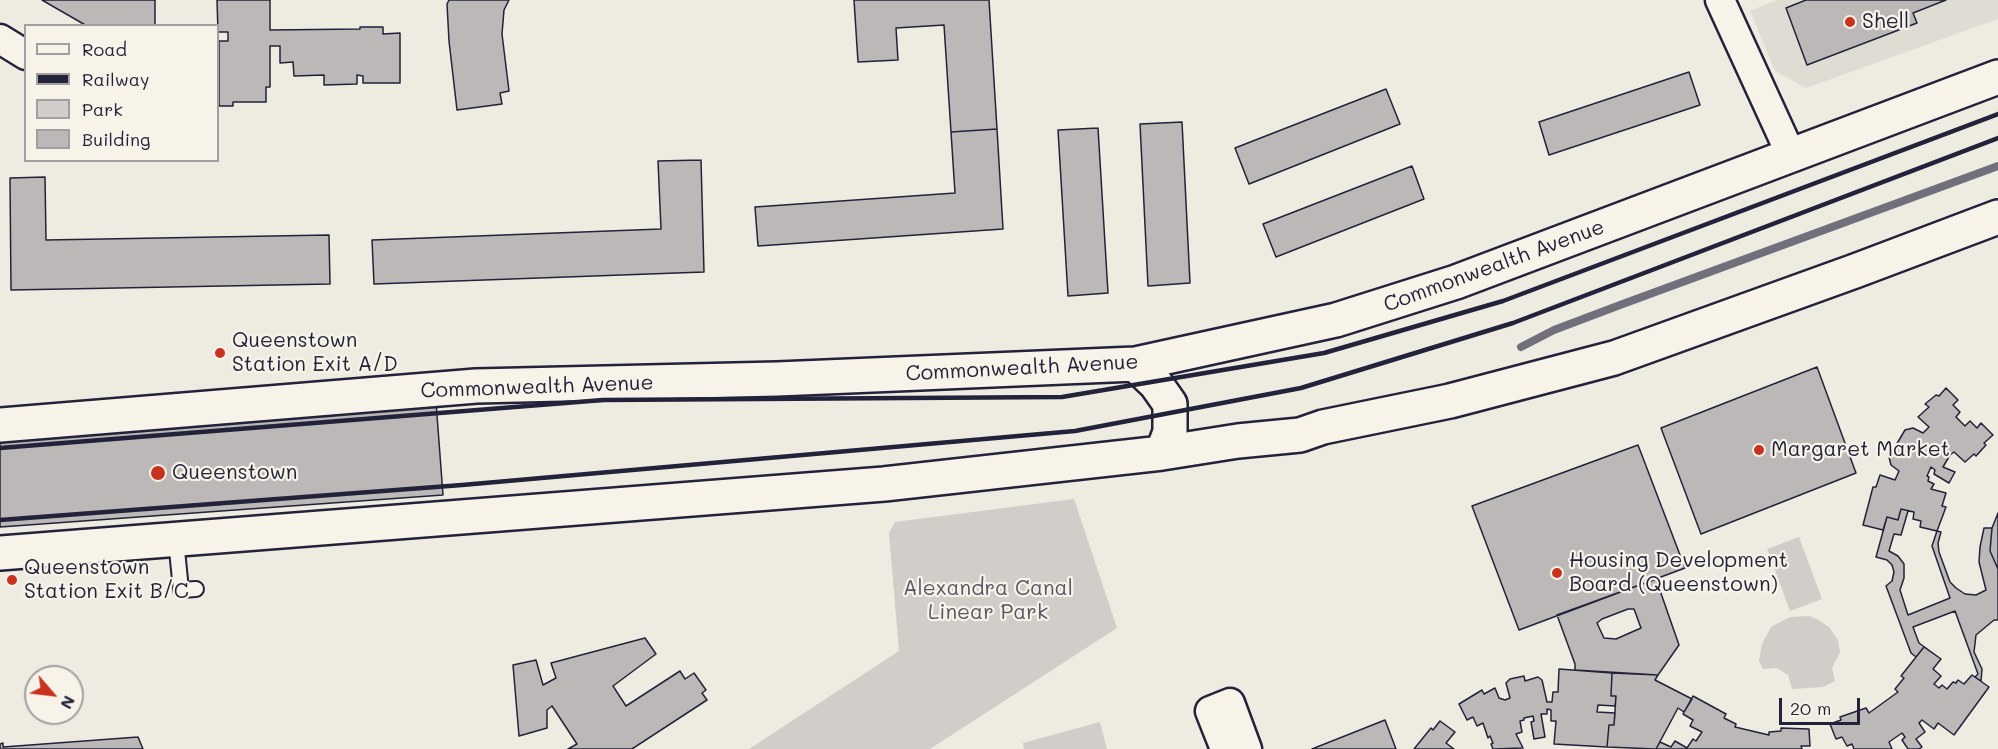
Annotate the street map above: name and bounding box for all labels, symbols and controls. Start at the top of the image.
place label: Shell [1862,9,1909,35]
marker: Shell [1843,15,1857,29]
legend [24,24,219,162]
text: Road [82,37,127,61]
text: Railway [82,67,149,91]
text: Park [82,97,123,121]
text: Building [82,127,150,151]
street label: Commonwealth Avenue [1380,214,1608,318]
place label: Queenstown Station Exit A/D [232,328,398,378]
marker: Queenstown Station Exit A/D [213,346,227,360]
street label: Commonwealth Avenue [905,349,1139,387]
street label: Commonwealth Avenue [420,370,654,404]
place label: Margaret Market [1771,437,1950,463]
marker: Margaret Market [1752,443,1766,457]
place label: Queenstown [172,460,297,486]
marker: Queenstown [149,464,167,482]
place label: Housing Development Board (Queenstown) [1569,548,1788,598]
place label: Queenstown Station Exit B/C [24,555,189,605]
marker: Housing Development Board (Queenstown) [1550,566,1564,580]
marker: Queenstown Station Exit B/C [5,573,19,587]
park label: Alexandra Canal Linear Park [903,576,1073,626]
north arrow [24,665,84,725]
scale bar [1782,686,1863,724]
text: N [56,692,81,713]
text: 20 m [1790,696,1831,720]

